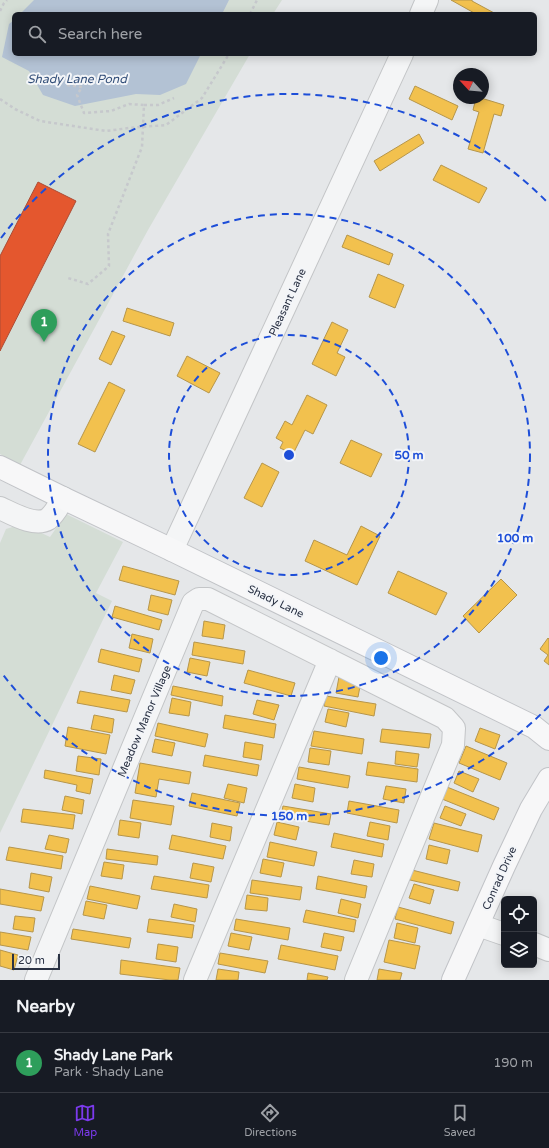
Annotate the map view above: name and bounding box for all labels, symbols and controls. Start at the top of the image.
search box [12,12,537,56]
icon: search [26,23,48,45]
text: Search here [58,25,142,43]
north arrow [453,68,489,104]
water label: Shady Lane Pond [27,72,128,86]
street label: Pleasant Lane [266,266,309,338]
pin: 1 [31,309,57,342]
centre of rings [282,448,296,462]
text: 50 m [394,448,424,462]
text: 100 m [497,531,533,545]
street label: Shady Lane [246,582,306,621]
your location [371,648,391,668]
street label: Meadow Manor Village [115,663,174,779]
text: 150 m [271,809,307,823]
street label: Conrad Drive [480,844,519,912]
map controls [501,896,537,968]
button: locate [501,896,537,932]
button: layers [501,932,537,968]
scale bar [12,952,60,971]
text: 20 m [18,954,45,967]
text: Nearby [16,996,75,1017]
text: Shady Lane Park [54,1046,173,1064]
text: 1 [25,1055,33,1071]
text: 190 m [493,1055,533,1071]
text: Park · Shady Lane [54,1064,164,1080]
tab: Map [73,1102,97,1139]
tab: Directions [244,1102,297,1139]
tab: Saved [444,1102,476,1139]

